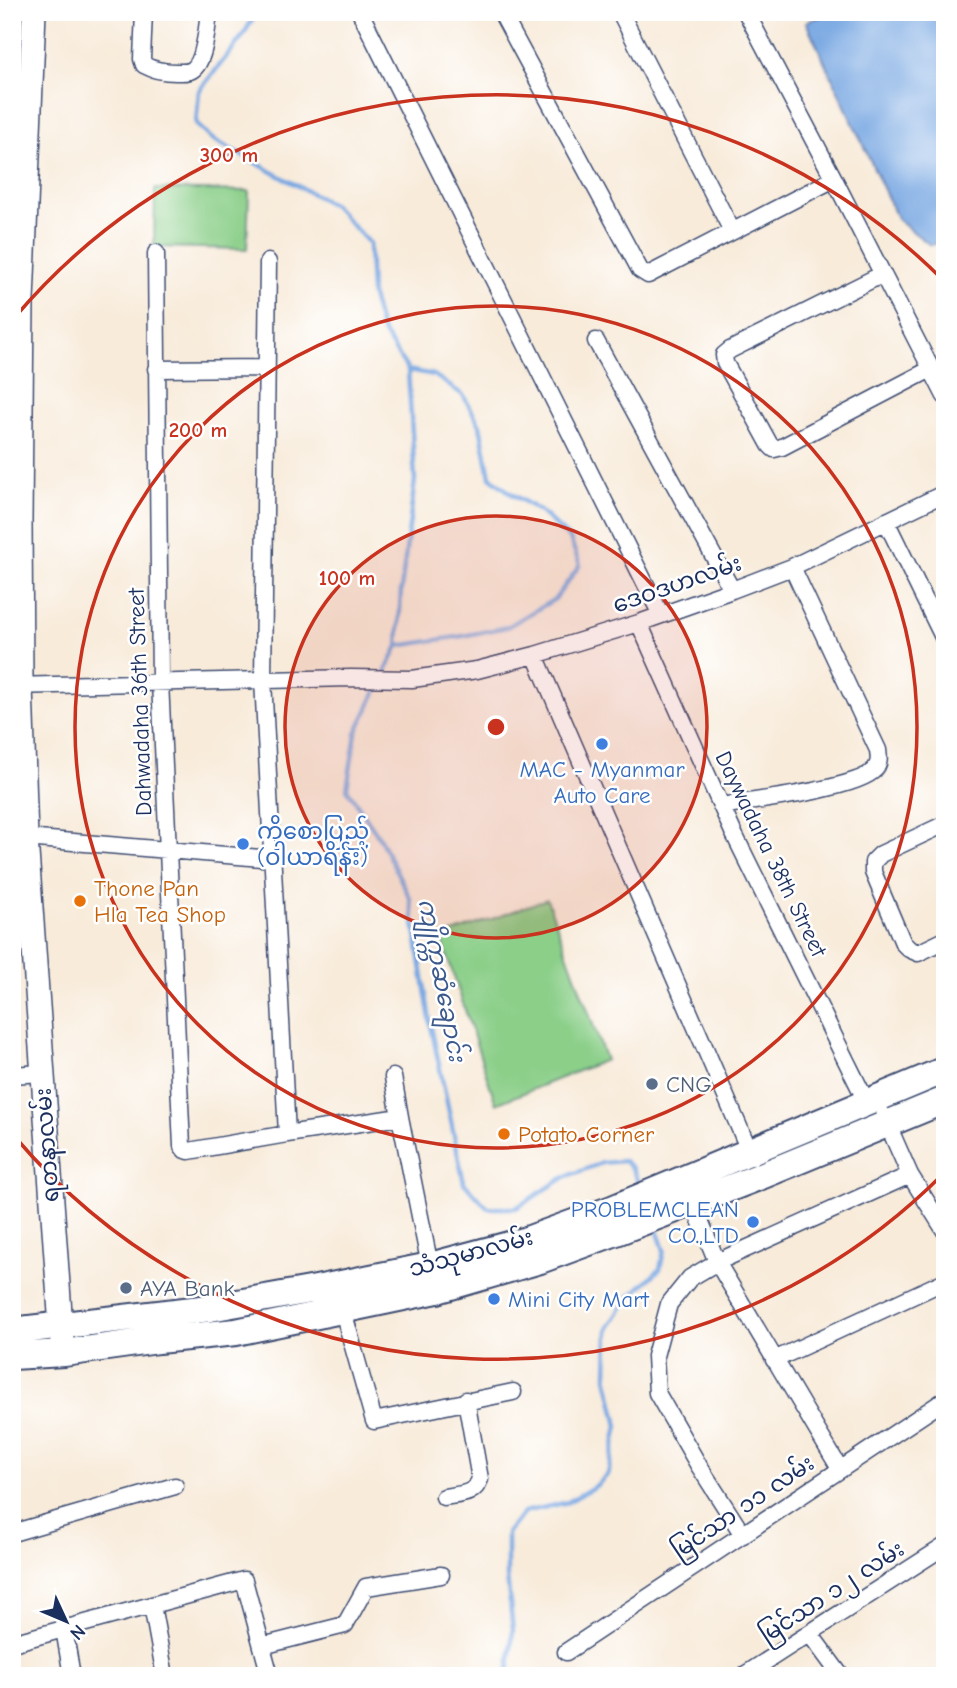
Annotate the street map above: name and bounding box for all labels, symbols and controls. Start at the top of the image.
text: 300 m [200,143,258,167]
text: 200 m [169,418,227,442]
street label: ဒေဝဒဟလမ်း [608,547,745,619]
text: 100 m [319,566,375,590]
street label: Dahwadaha 36th Street [122,586,157,816]
centre of rings [484,715,508,739]
marker: MAC - Myanmar Auto Care [594,736,610,752]
street label: Daywadaha 38th Street [709,747,833,962]
place label: MAC - Myanmar Auto Care [519,756,685,809]
place label: ကိုစောပြည့် (ဝါယာရိန်း) [257,815,369,876]
marker: ကိုစောပြည့် (ဝါယာရိန်း) [235,836,251,852]
place label: Thone Pan Hla Tea Shop [94,875,226,928]
marker: Thone Pan Hla Tea Shop [72,893,88,909]
water label: ကျိုက္ကဆံချောင်း [407,896,475,1067]
place label: CNG [666,1071,712,1098]
marker: CNG [644,1076,660,1092]
street label: ရတနာလမ်း [27,1087,69,1203]
place label: Potato Corner [518,1121,655,1148]
marker: Potato Corner [496,1126,512,1142]
place label: PROBLEMCLEAN CO.,LTD [571,1196,739,1249]
marker: PROBLEMCLEAN CO.,LTD [745,1214,761,1230]
street label: သံသုမာလမ်း [405,1221,537,1287]
place label: AYA Bank [140,1275,235,1302]
marker: AYA Bank [118,1280,134,1296]
place label: Mini City Mart [508,1286,650,1313]
marker: Mini City Mart [486,1291,502,1307]
street label: မြင်သာ ၁၁ လမ်း [665,1447,822,1569]
street label: မြင်သာ ၁၂ လမ်း [753,1533,912,1653]
north arrow [32,1586,102,1656]
text: N [65,1620,90,1644]

